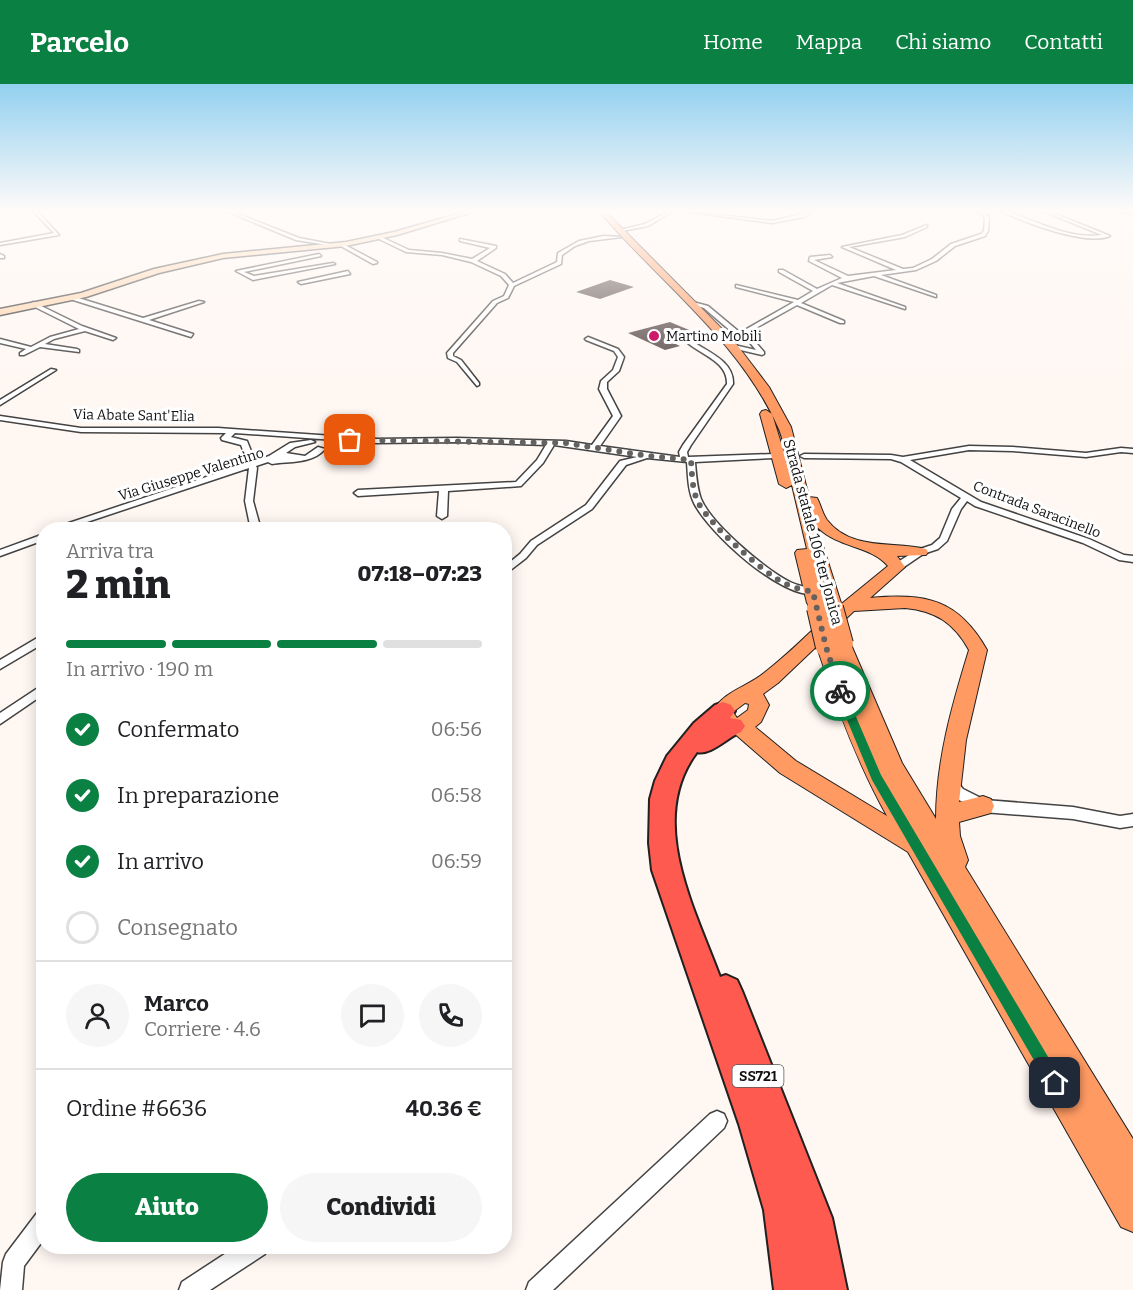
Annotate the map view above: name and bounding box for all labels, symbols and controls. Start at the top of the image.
text: Parcelo [30,26,129,59]
text: Home [703,29,763,55]
text: Mappa [796,29,862,55]
text: Chi siamo [895,29,991,55]
text: Contatti [1024,29,1103,55]
place label: Martino Mobili [666,328,762,345]
marker: Martino Mobili [647,329,661,343]
street label: Via Abate Sant'Elia [73,406,195,425]
pin [324,414,375,465]
icon: bag [333,423,366,456]
street label: Strada statale 106 ter Jonica [779,437,847,627]
street label: Via Giuseppe Valentino [116,444,266,505]
street label: Contrada Saracinello [971,477,1103,542]
text: Arriva tra [66,539,154,563]
text: 07:18–07:23 [358,560,482,587]
text: 2 min [66,562,170,608]
text: In arrivo · 190 m [66,657,213,681]
courier [810,661,870,721]
icon: bike [824,675,857,708]
icon: check [66,713,99,746]
text: Confermato [117,716,239,743]
text: 06:56 [431,717,482,741]
icon: check [66,779,99,812]
text: In preparazione [117,782,279,809]
text: 06:58 [431,783,482,807]
icon: check [66,845,99,878]
text: In arrivo [117,848,204,875]
text: 06:59 [431,849,482,873]
text: Consegnato [117,914,238,941]
button: person [66,984,129,1047]
button: chat [341,984,404,1047]
button: phone [419,984,482,1047]
text: Marco [144,990,209,1017]
text: Corriere · 4.6 [144,1017,261,1041]
pin [1029,1057,1080,1108]
road number: SS721 [732,1065,783,1087]
icon: home [1038,1066,1071,1099]
text: Ordine #6636 [66,1095,207,1122]
text: 40.36 € [406,1095,482,1122]
button: Aiuto [66,1173,268,1242]
button: Condividi [280,1173,482,1242]

